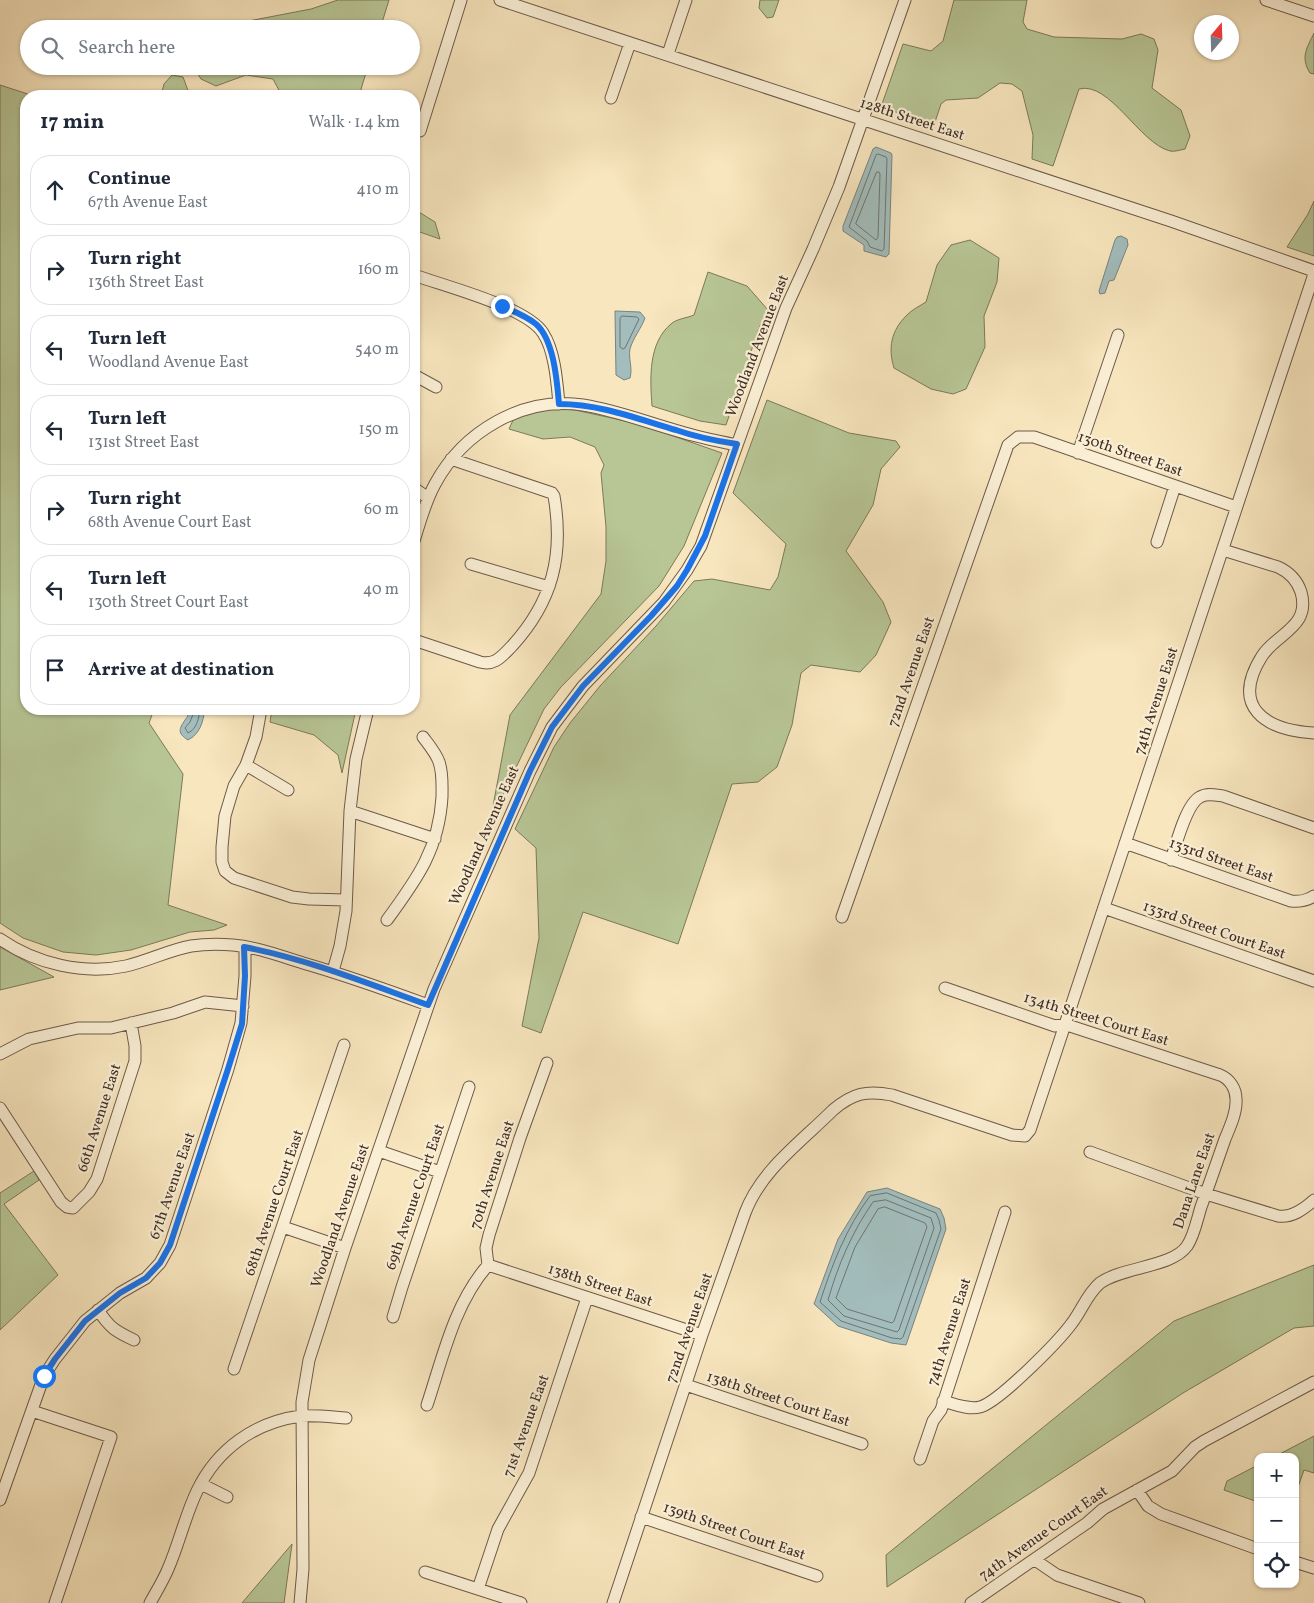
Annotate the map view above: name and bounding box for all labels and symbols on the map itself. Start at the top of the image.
north arrow [1194,15,1239,60]
street label: 128th Street East [857,93,967,147]
street label: Woodland Avenue East [721,272,795,420]
route end [491,295,514,318]
street label: 130th Street East [1075,427,1185,483]
street label: 72nd Avenue East [883,614,941,730]
street label: 74th Avenue East [1130,644,1184,758]
street label: Woodland Avenue East [445,763,525,909]
street label: 133rd Street East [1166,833,1276,889]
street label: 133rd Street Court East [1140,897,1288,965]
street label: 134th Street Court East [1021,988,1171,1052]
street label: 66th Avenue East [73,1061,127,1175]
street label: 70th Avenue East [466,1118,520,1232]
street label: 69th Avenue Court East [381,1121,451,1273]
street label: 68th Avenue Court East [240,1127,310,1279]
street label: 67th Avenue East [145,1129,201,1243]
street label: Dana Lane East [1169,1130,1221,1232]
street label: Woodland Avenue East [307,1141,375,1291]
street label: 138th Street East [545,1259,655,1313]
street label: 72nd Avenue East [661,1270,719,1386]
street label: 74th Avenue East [923,1275,977,1389]
route start [33,1365,56,1388]
street label: 138th Street Court East [704,1367,852,1433]
street label: 71st Avenue East [499,1372,555,1480]
street label: 74th Avenue Court East [975,1482,1113,1586]
street label: 139th Street Court East [660,1498,808,1566]

